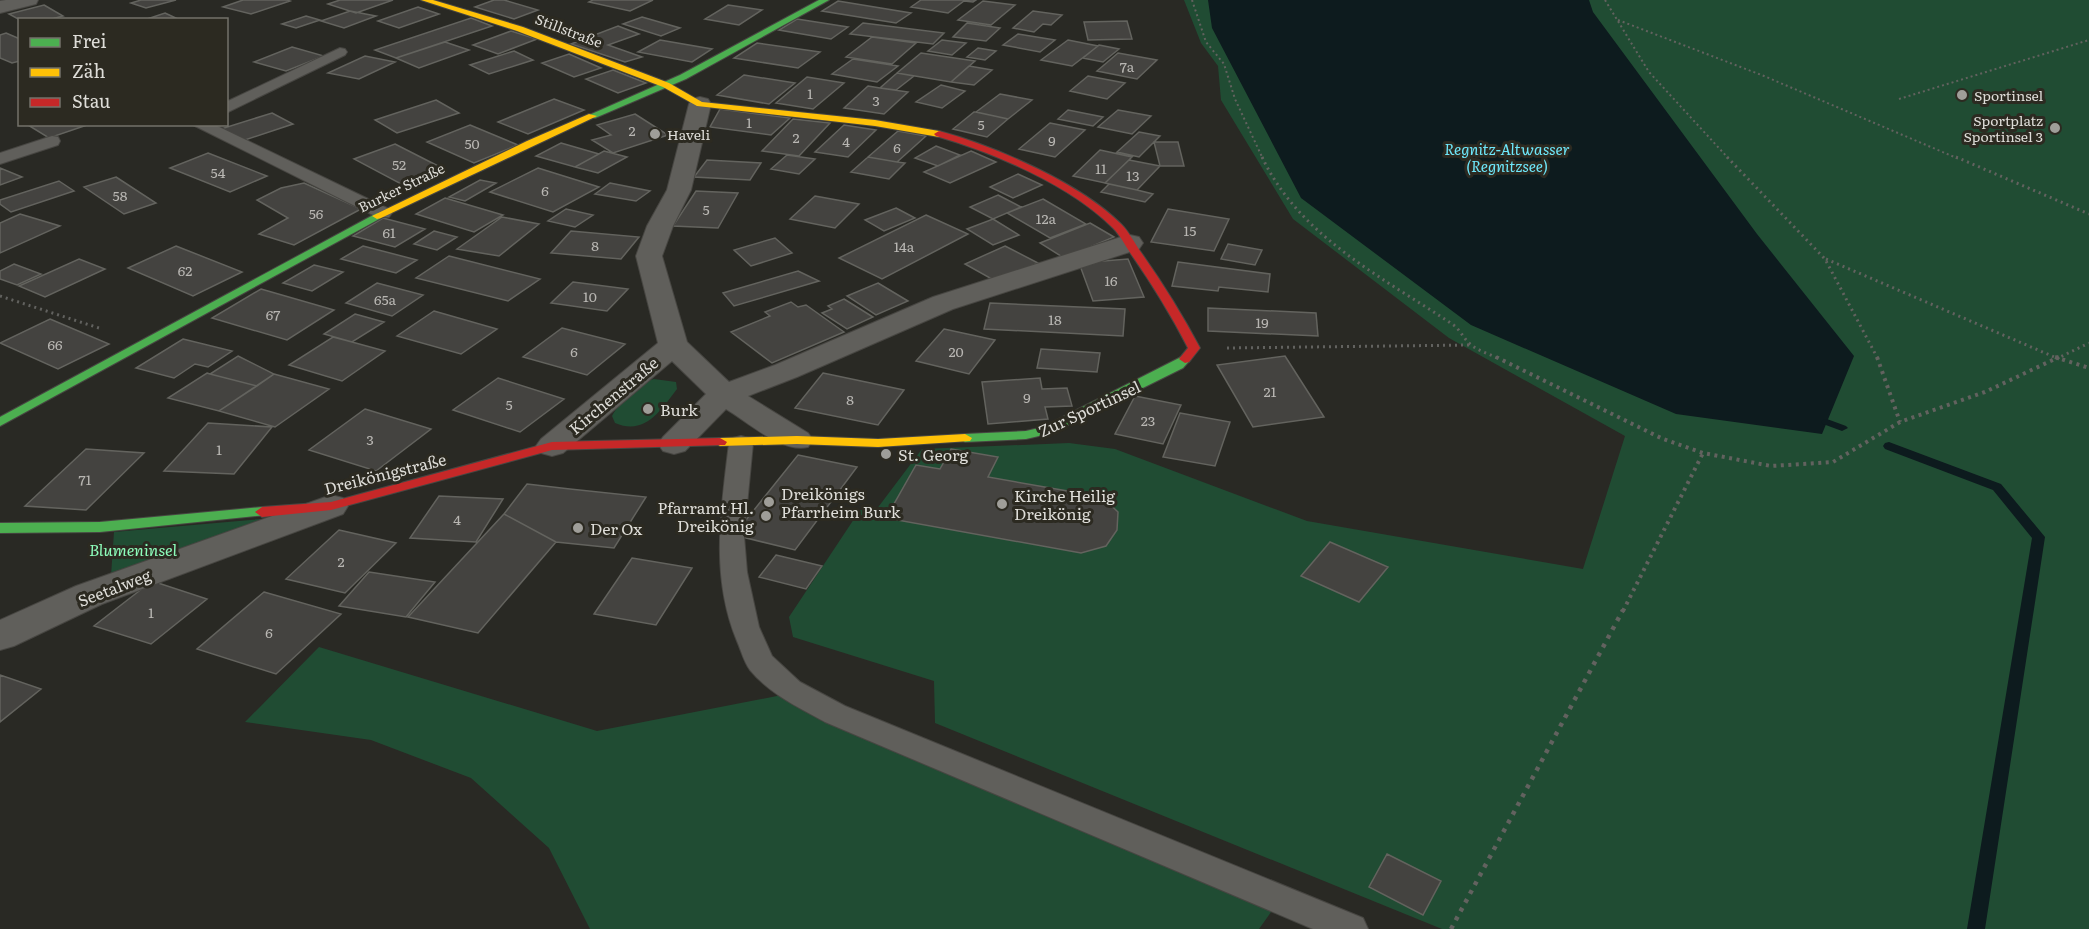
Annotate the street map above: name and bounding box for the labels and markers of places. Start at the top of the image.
place label: Sportinsel [1974,85,2044,105]
marker: Sportinsel [1955,88,1969,102]
place label: Sportplatz Sportinsel 3 [1963,110,2043,146]
marker: Sportplatz Sportinsel 3 [2048,121,2062,135]
place label: Haveli [667,124,710,144]
marker: Haveli [648,127,662,141]
place label: Burk [660,397,698,421]
marker: Burk [641,402,655,416]
place label: St. Georg [898,442,969,466]
marker: St. Georg [879,447,893,461]
place label: Dreikönigs Pfarrheim Burk [781,481,901,523]
place label: Kirche Heilig Dreikönig [1014,483,1115,525]
place label: Pfarramt Hl. Dreikönig [657,495,754,537]
marker: Dreikönigs Pfarrheim Burk [762,495,776,509]
marker: Kirche Heilig Dreikönig [995,497,1009,511]
marker: Pfarramt Hl. Dreikönig [759,509,773,523]
place label: Der Ox [590,516,643,540]
marker: Der Ox [571,521,585,535]

